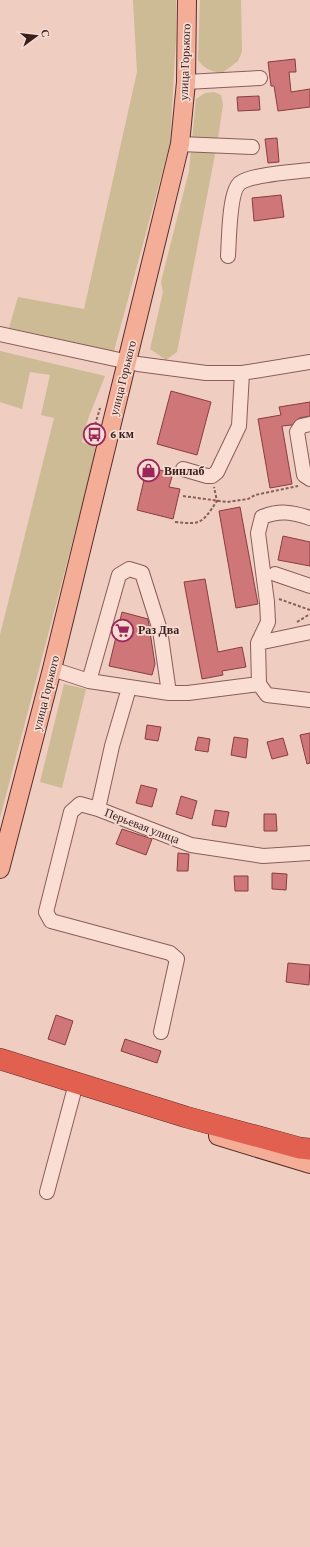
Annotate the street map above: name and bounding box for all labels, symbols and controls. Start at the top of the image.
north arrow [16,16,56,56]
street label: улица Горького [177,23,193,101]
text: С [39,28,52,39]
street label: улица Горького [107,339,139,417]
bus stop icon: 6 км [82,421,108,447]
place label: 6 км [110,427,134,441]
shop icon: Винлаб [135,458,161,484]
place label: Винлаб [164,464,205,478]
supermarket icon: Раз Два [109,617,135,643]
place label: Раз Два [138,623,179,637]
street label: улица Горького [30,654,62,732]
street label: Перьевая улица [103,805,182,847]

